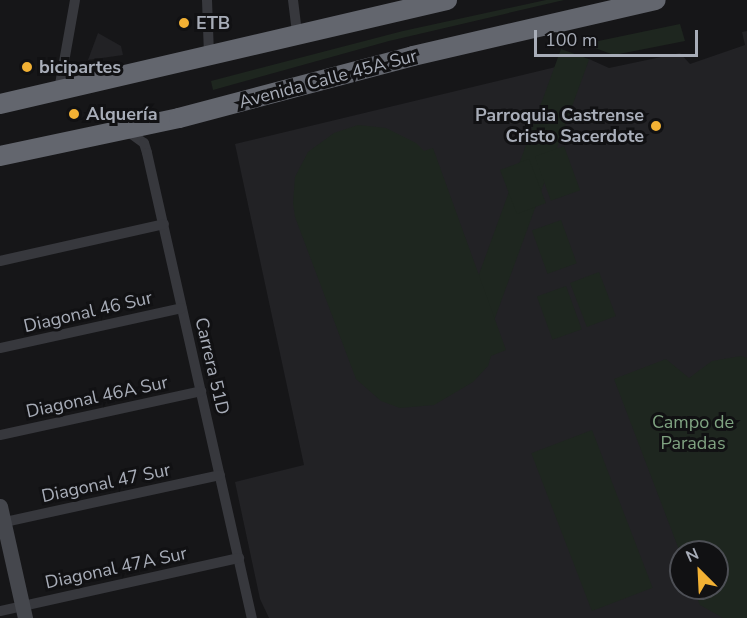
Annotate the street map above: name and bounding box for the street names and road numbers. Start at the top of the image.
street label: Avenida Calle 45A Sur [237,45,419,113]
street label: Diagonal 46 Sur [22,287,154,337]
street label: Carrera 51D [190,315,234,417]
street label: Diagonal 46A Sur [24,371,170,423]
street label: Diagonal 47 Sur [40,459,172,507]
street label: Diagonal 47A Sur [43,542,189,594]

